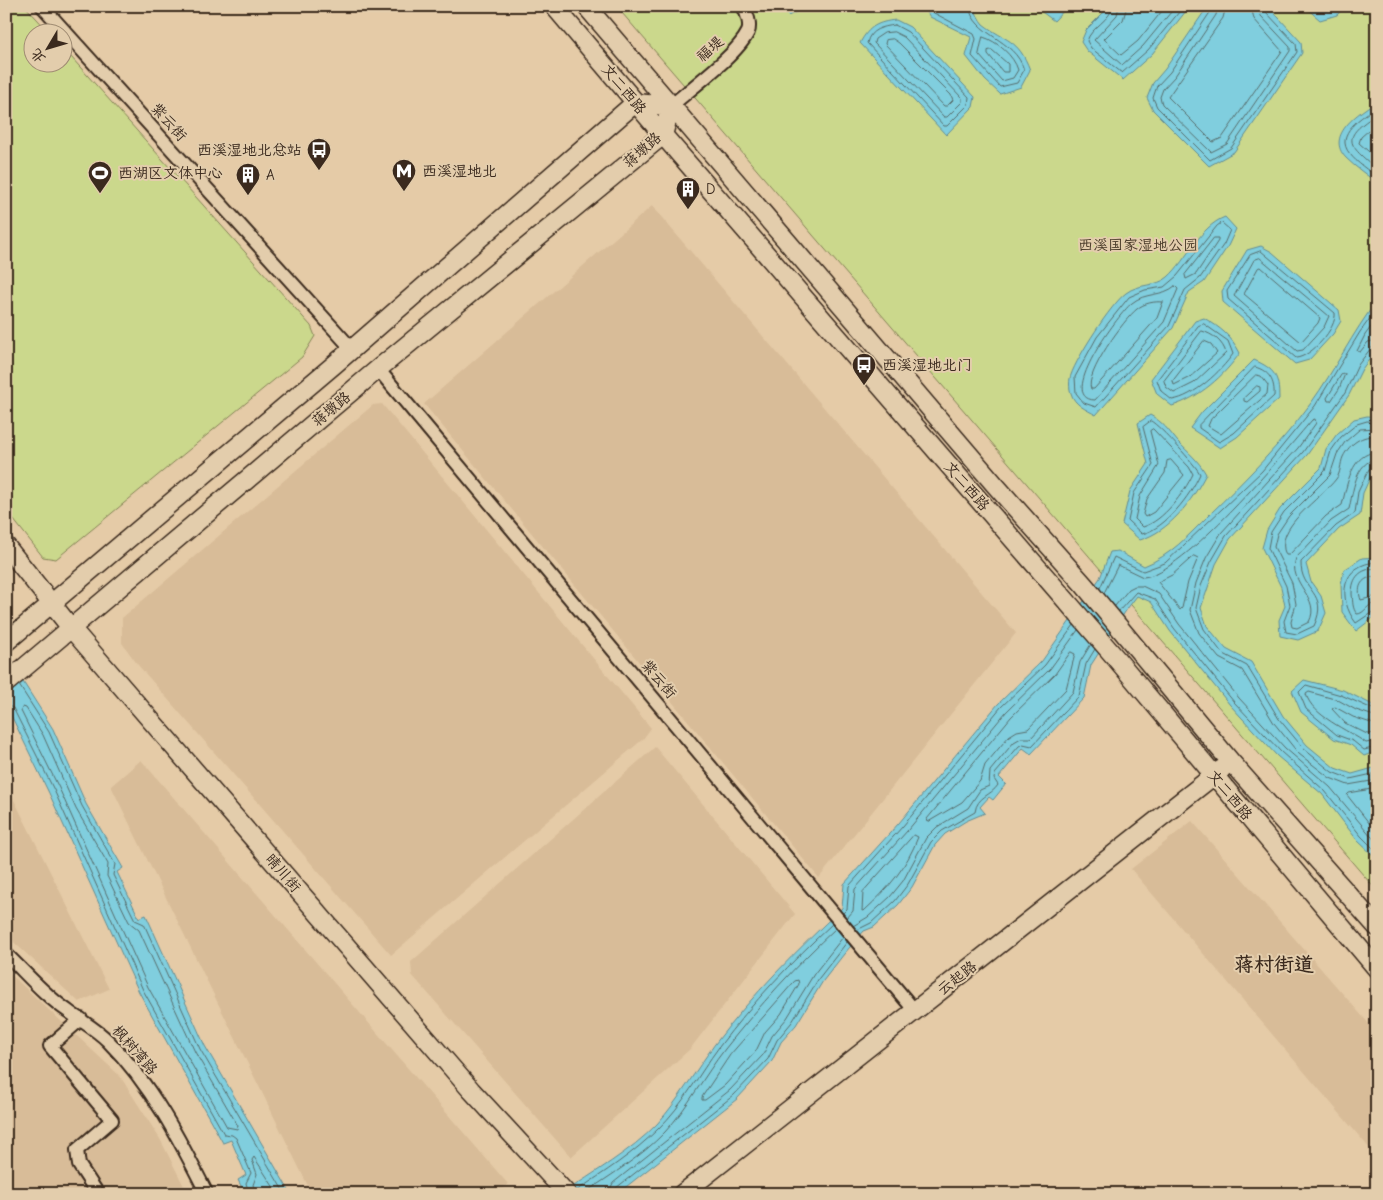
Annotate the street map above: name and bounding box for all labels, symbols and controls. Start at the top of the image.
north arrow [22,22,72,72]
street label: 福堤 [693,32,727,66]
text: 北 [27,45,49,66]
street label: 文二西路 [598,60,650,118]
street label: 紫云街 [147,99,191,145]
street label: 蒋墩路 [619,128,665,172]
bus stop icon: 西溪湿地北总站 [306,137,332,171]
place label: 西溪湿地北总站 [197,141,302,159]
metro station icon: 西溪湿地北 [391,158,417,192]
sports icon: 西湖区文体中心 [87,160,113,194]
building icon: A [235,162,261,196]
place label: 西溪湿地北 [422,162,497,180]
place label: 西湖区文体中心 [118,164,223,182]
place label: A [266,166,275,184]
building icon: D [675,176,701,210]
place label: D [706,180,715,198]
park label: 西溪国家湿地公园 [1078,236,1198,254]
bus stop icon: 西溪湿地北门 [851,352,877,386]
place label: 西溪湿地北门 [882,356,972,374]
street label: 蒋墩路 [308,388,354,430]
street label: 文二西路 [941,457,993,515]
street label: 紫云街 [638,656,680,702]
street label: 文二西路 [1204,766,1256,824]
street label: 晴川街 [261,850,305,896]
district label: 蒋村街道 [1234,953,1314,976]
street label: 云起路 [934,957,980,999]
street label: 枫树湾路 [109,1021,161,1079]

